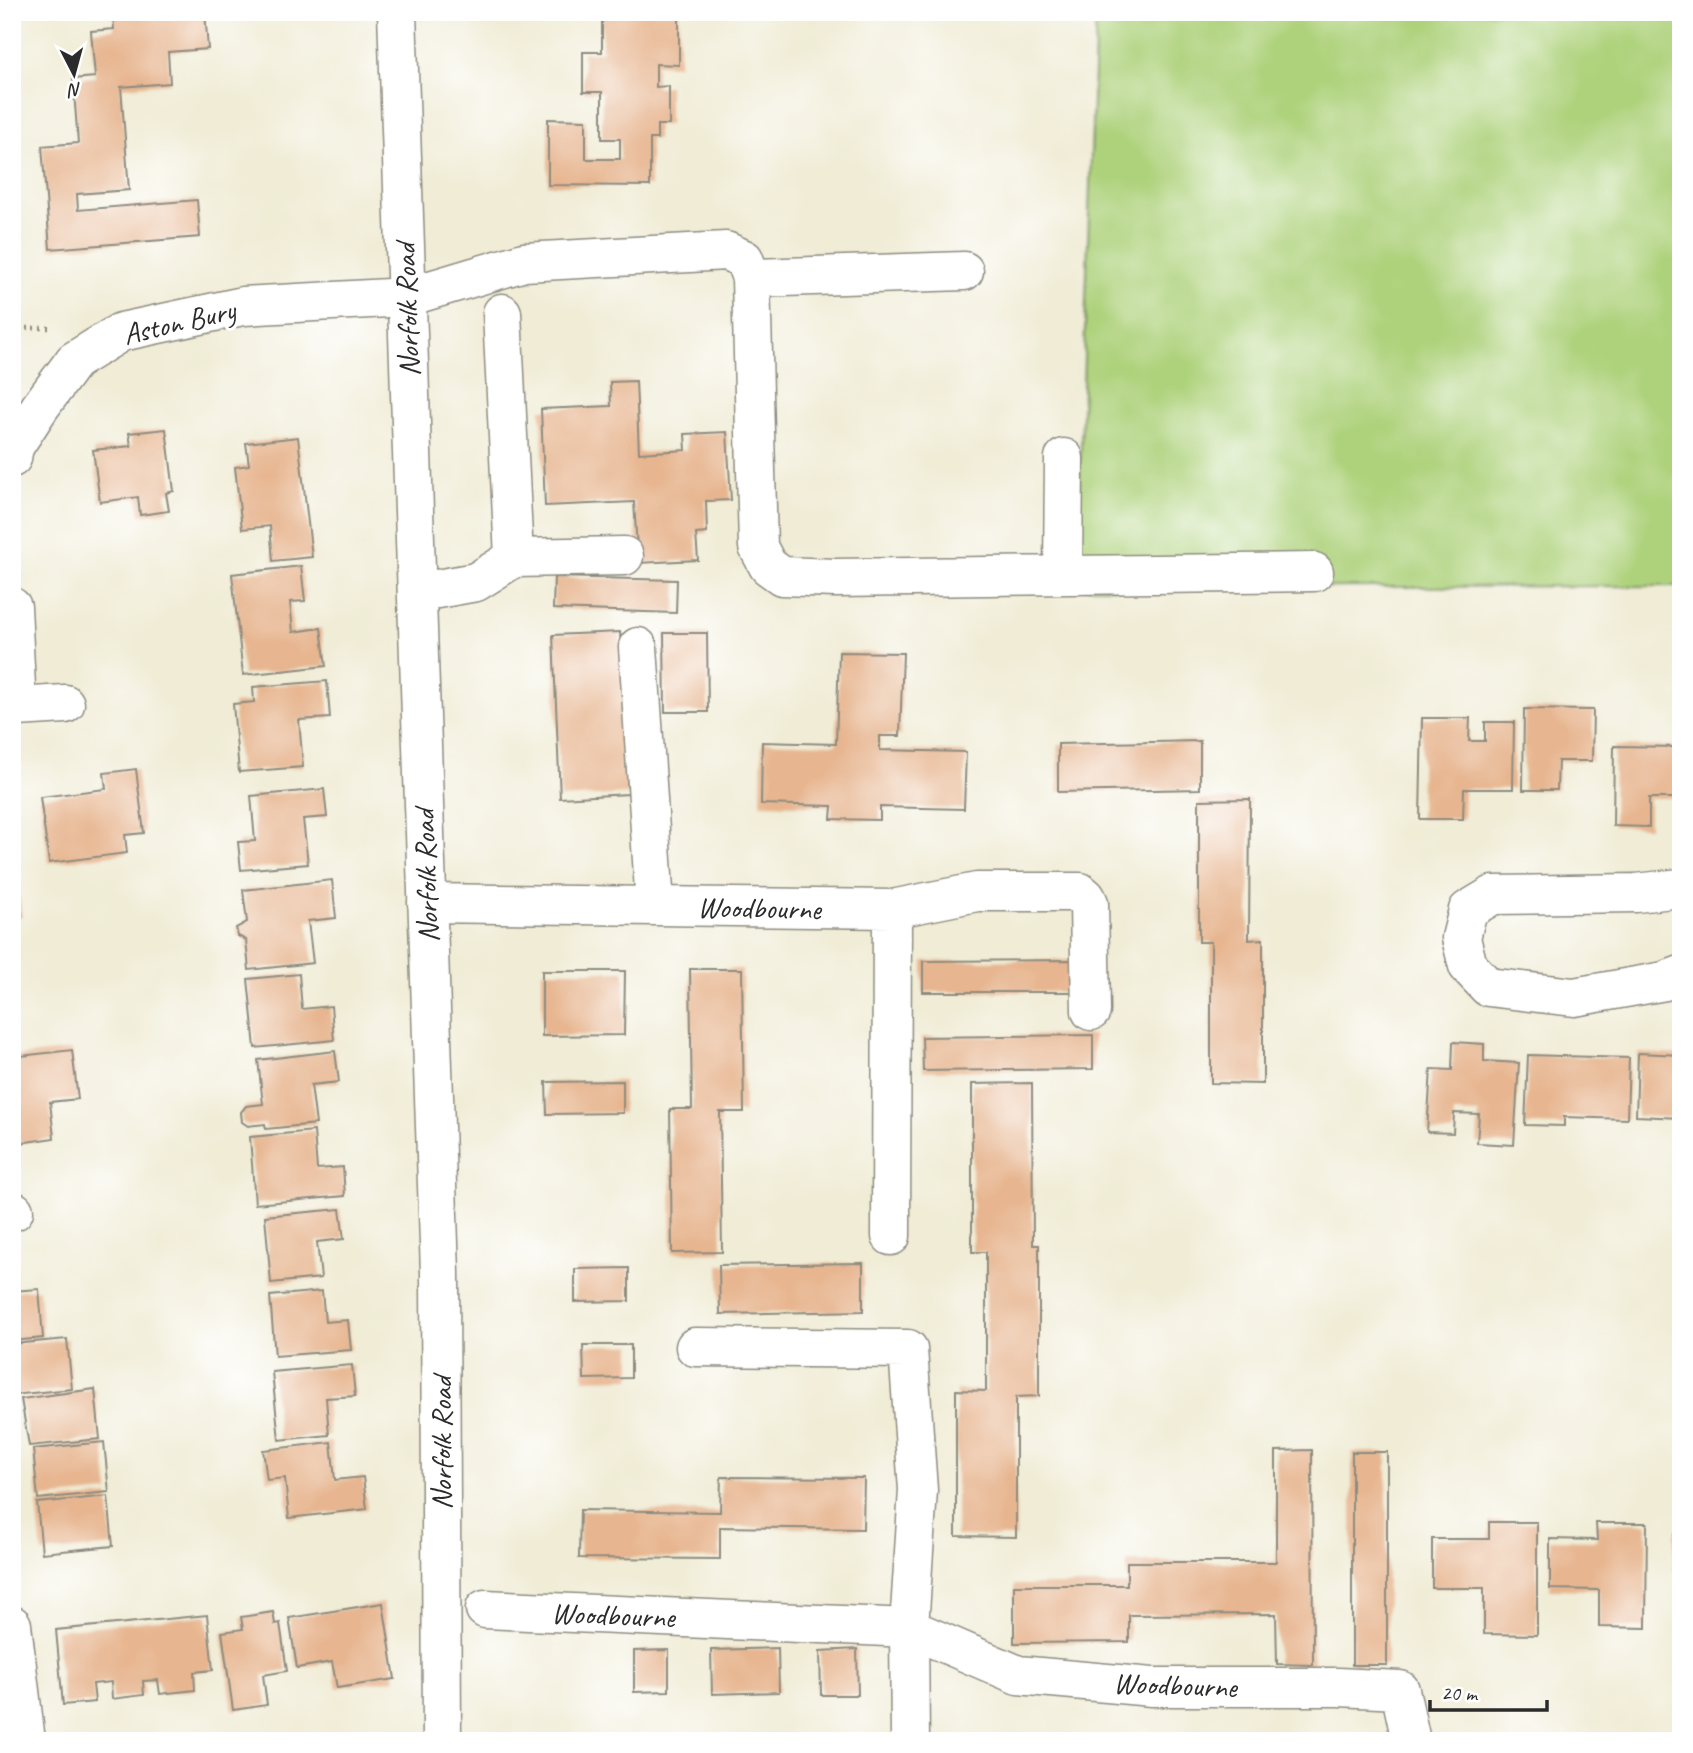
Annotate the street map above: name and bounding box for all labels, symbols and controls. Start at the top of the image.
north arrow [38,38,108,108]
text: N [65,77,83,103]
street label: Norfolk Road [386,239,428,377]
street label: Aston Bury [119,290,241,353]
street label: Norfolk Road [405,805,447,943]
street label: Woodbourne [697,888,823,928]
street label: Norfolk Road [422,1372,460,1510]
street label: Woodbourne [551,1594,678,1636]
street label: Woodbourne [1113,1664,1240,1706]
scale bar [1430,1669,1548,1713]
text: 20 m [1441,1680,1479,1706]

